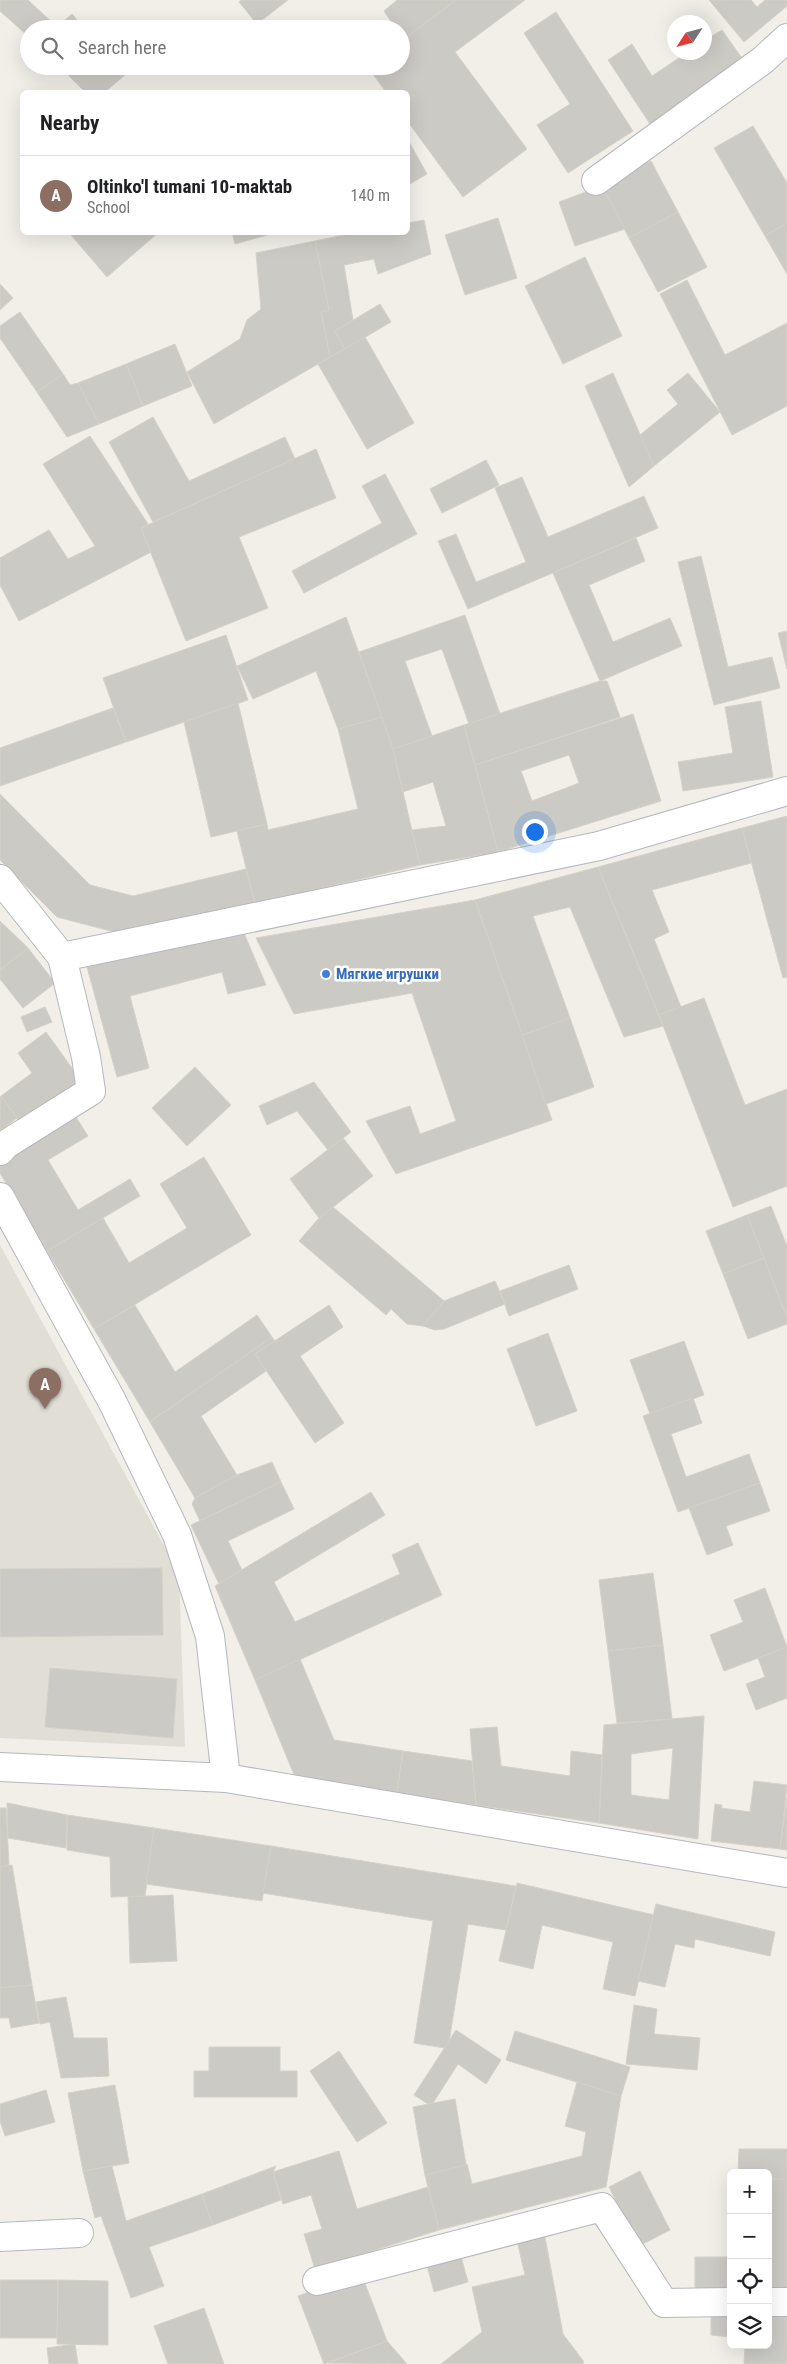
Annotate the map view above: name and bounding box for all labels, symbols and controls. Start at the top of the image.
north arrow [667,15,712,60]
search box [20,20,410,75]
icon: search [38,34,66,62]
text: Search here [78,36,166,59]
text: Nearby [40,111,99,135]
text: Oltinko'l tumani 10-maktab [87,175,292,198]
text: A [51,186,61,205]
text: 140 m [351,186,390,205]
text: School [87,198,130,217]
your location [522,819,548,845]
place label: Мягкие игрушки [336,965,439,983]
marker: Мягкие игрушки [320,968,332,980]
pin: A [29,1368,61,1409]
map controls [727,2169,772,2349]
button: + [727,2169,772,2214]
button: − [727,2214,772,2259]
button: locate [727,2259,772,2304]
button: layers [727,2304,772,2349]

